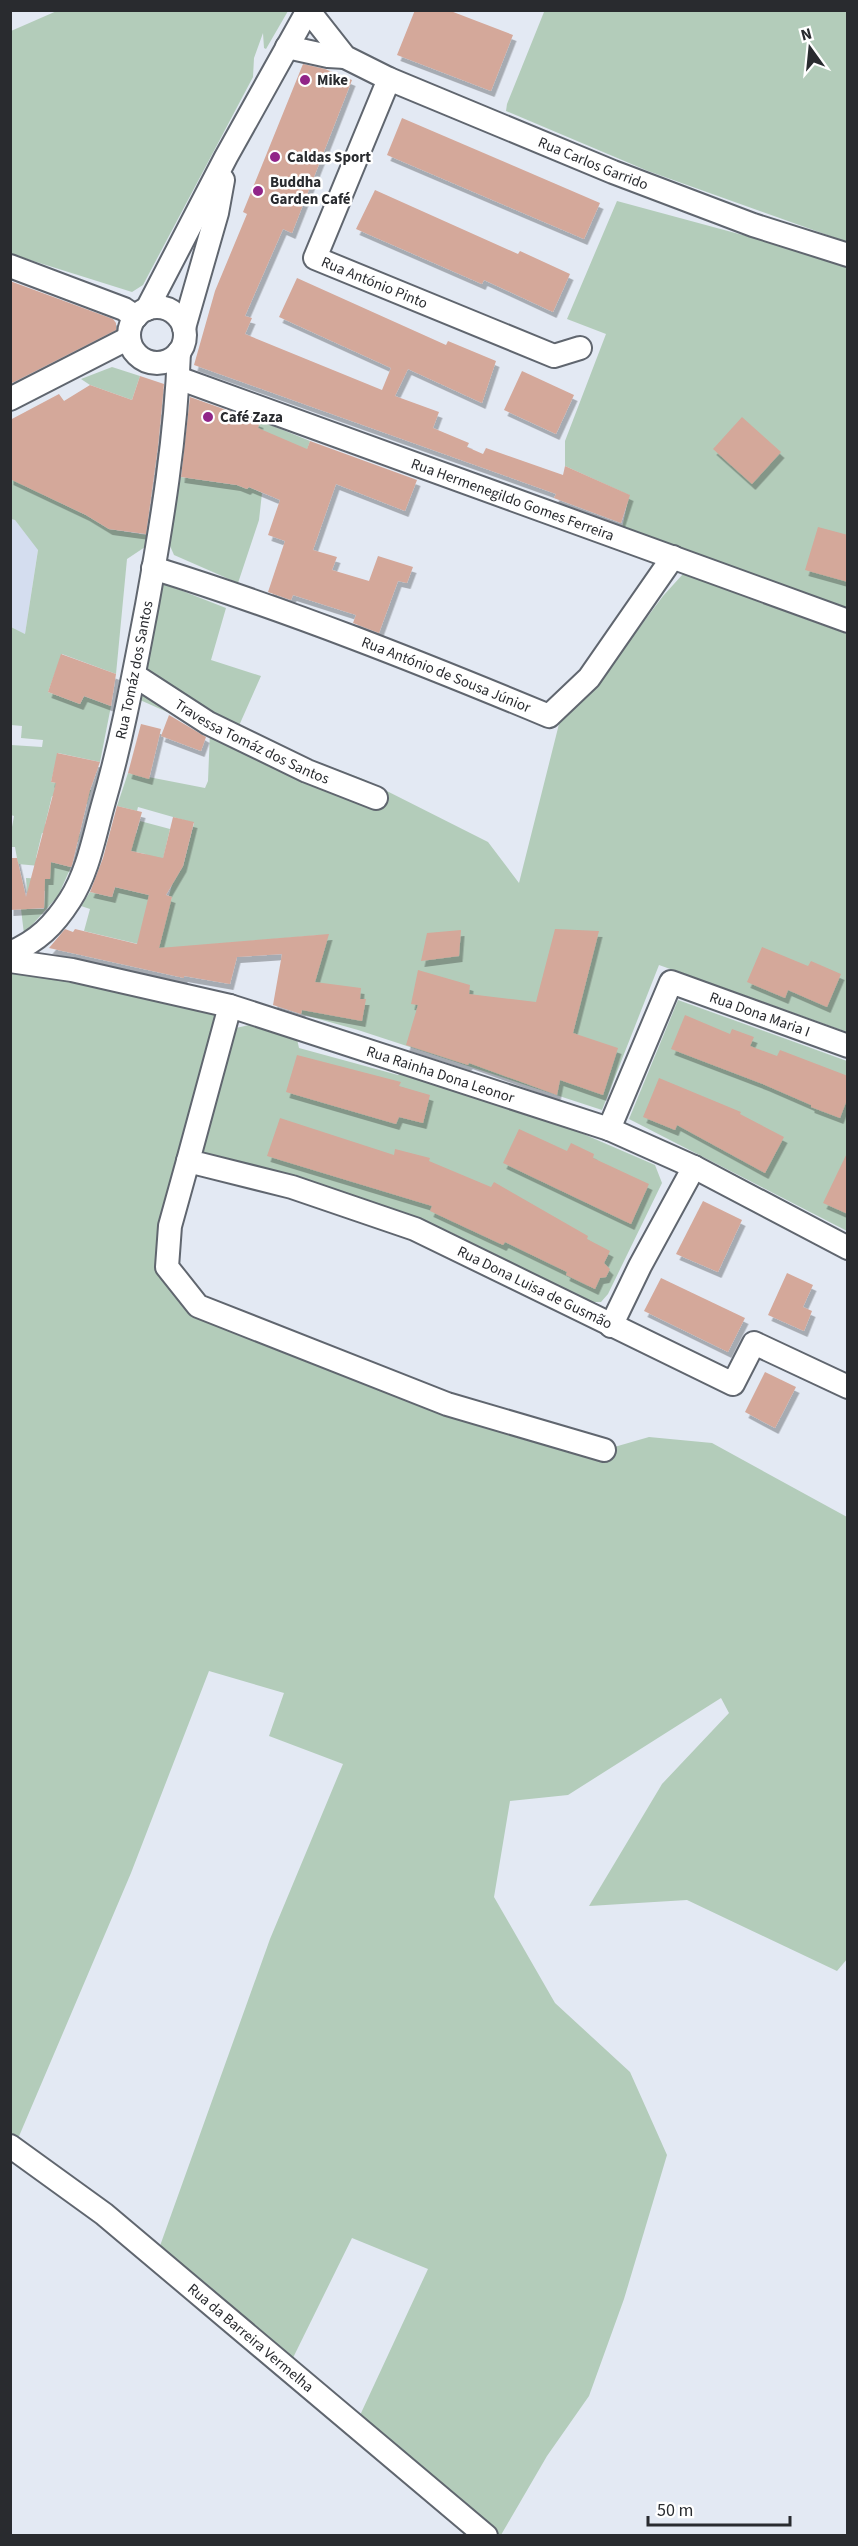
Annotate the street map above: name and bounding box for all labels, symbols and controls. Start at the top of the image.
north arrow [780,18,840,78]
text: N [798,22,814,46]
place label: Mike [317,70,348,91]
marker: Mike [298,73,312,87]
street label: Rua Carlos Garrido [535,132,651,195]
place label: Caldas Sport [287,147,371,168]
marker: Caldas Sport [268,150,282,164]
place label: Buddha Garden Café [270,172,351,210]
marker: Buddha Garden Café [251,184,265,198]
street label: Rua António Pinto [318,251,431,314]
place label: Café Zaza [220,407,283,428]
marker: Café Zaza [201,410,215,424]
street label: Rua Hermenegildo Gomes Ferreira [408,453,617,546]
street label: Rua Tomáz dos Santos [110,599,158,741]
street label: Rua António de Sousa Júnior [359,631,535,718]
street label: Travessa Tomáz dos Santos [171,694,332,789]
street label: Rua Dona Maria I [707,986,813,1042]
street label: Rua Rainha Dona Leonor [364,1040,518,1108]
street label: Rua Dona Luisa de Gusmão [454,1241,616,1334]
street label: Rua da Barreira Vermelha [183,2278,318,2397]
scale bar [648,2489,790,2527]
text: 50 m [657,2498,693,2523]

